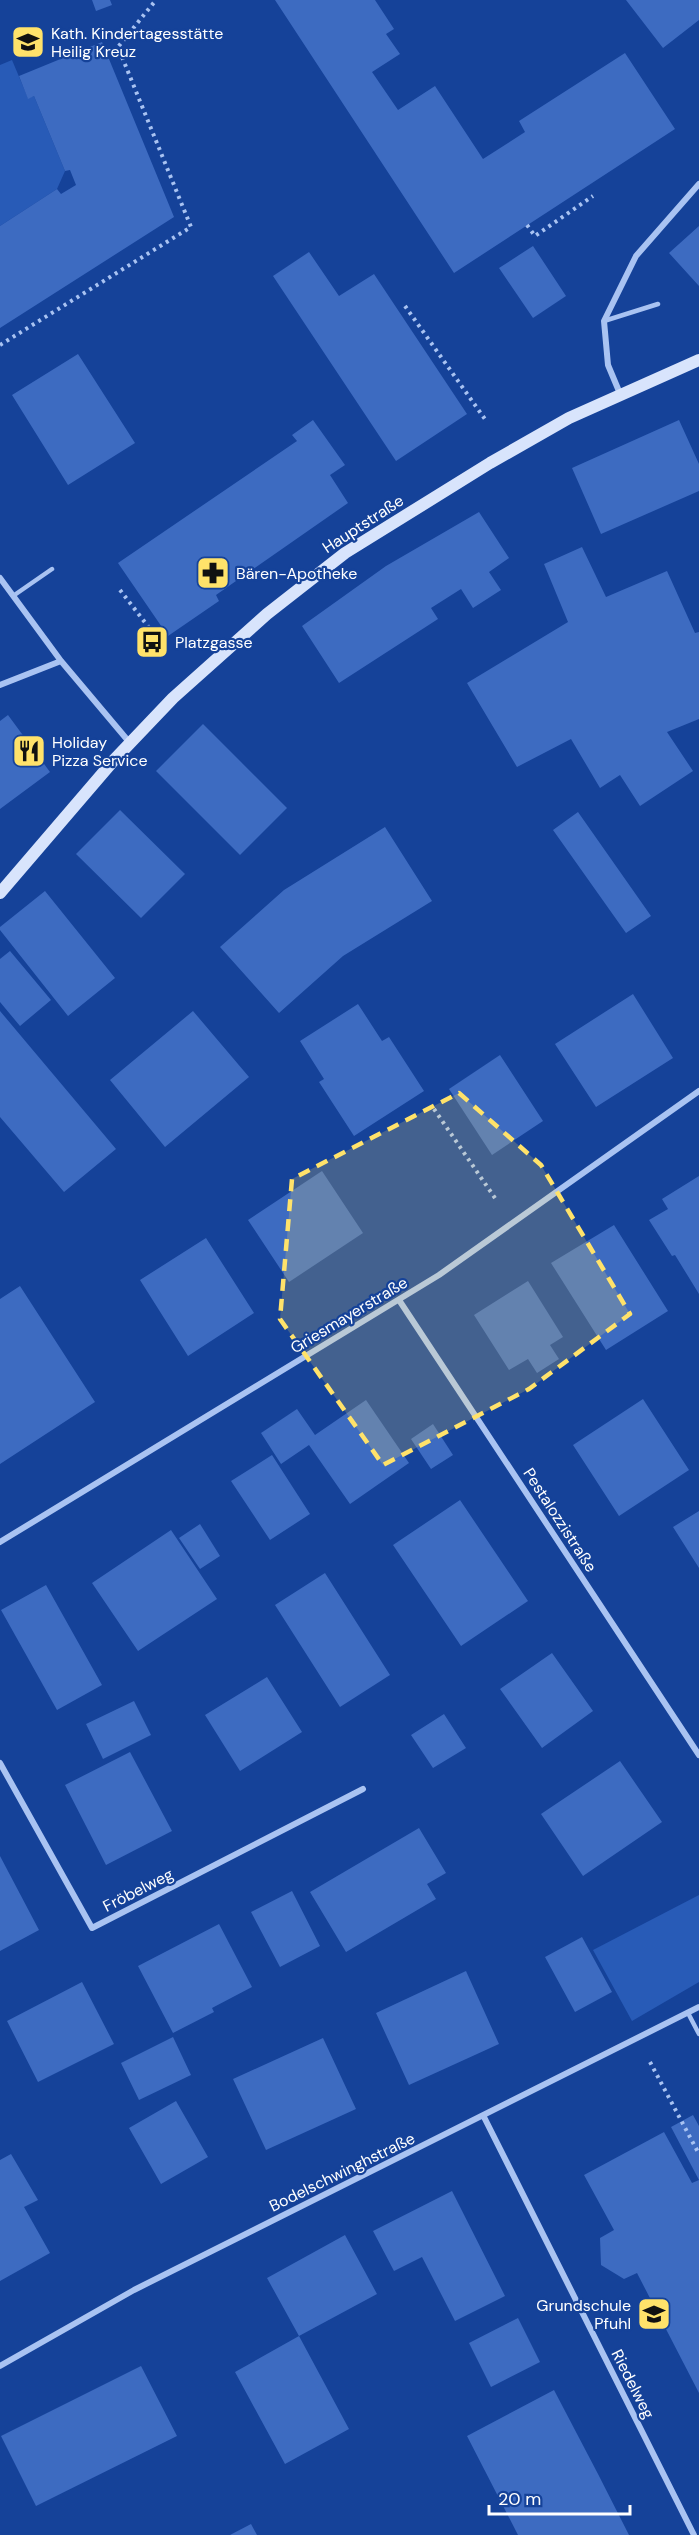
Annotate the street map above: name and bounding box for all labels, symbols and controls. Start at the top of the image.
place label: Kath. Kindertagesstätte Heilig Kreuz [51,23,223,62]
school or university icon: Kath. Kindertagesstätte Heilig Kreuz [10,24,46,60]
street label: Hauptstraße [318,490,408,558]
pharmacy icon: Bären-Apotheke [195,555,231,591]
place label: Bären-Apotheke [236,563,357,584]
bus stop icon: Platzgasse [134,624,170,660]
place label: Platzgasse [175,632,253,653]
place label: Holiday Pizza Service [52,732,148,771]
restaurant icon: Holiday Pizza Service [11,733,47,769]
street label: Griesmayerstraße [287,1272,411,1358]
street label: Pestalozzistraße [518,1464,602,1576]
street label: Fröbelweg [99,1863,177,1917]
street label: Bodelschwinghstraße [266,2128,418,2216]
place label: Grundschule Pfuhl [536,2295,631,2334]
school or university icon: Grundschule Pfuhl [636,2296,672,2332]
street label: Riedelweg [607,2346,659,2422]
scale bar [489,2478,630,2516]
text: 20 m [498,2487,541,2511]

